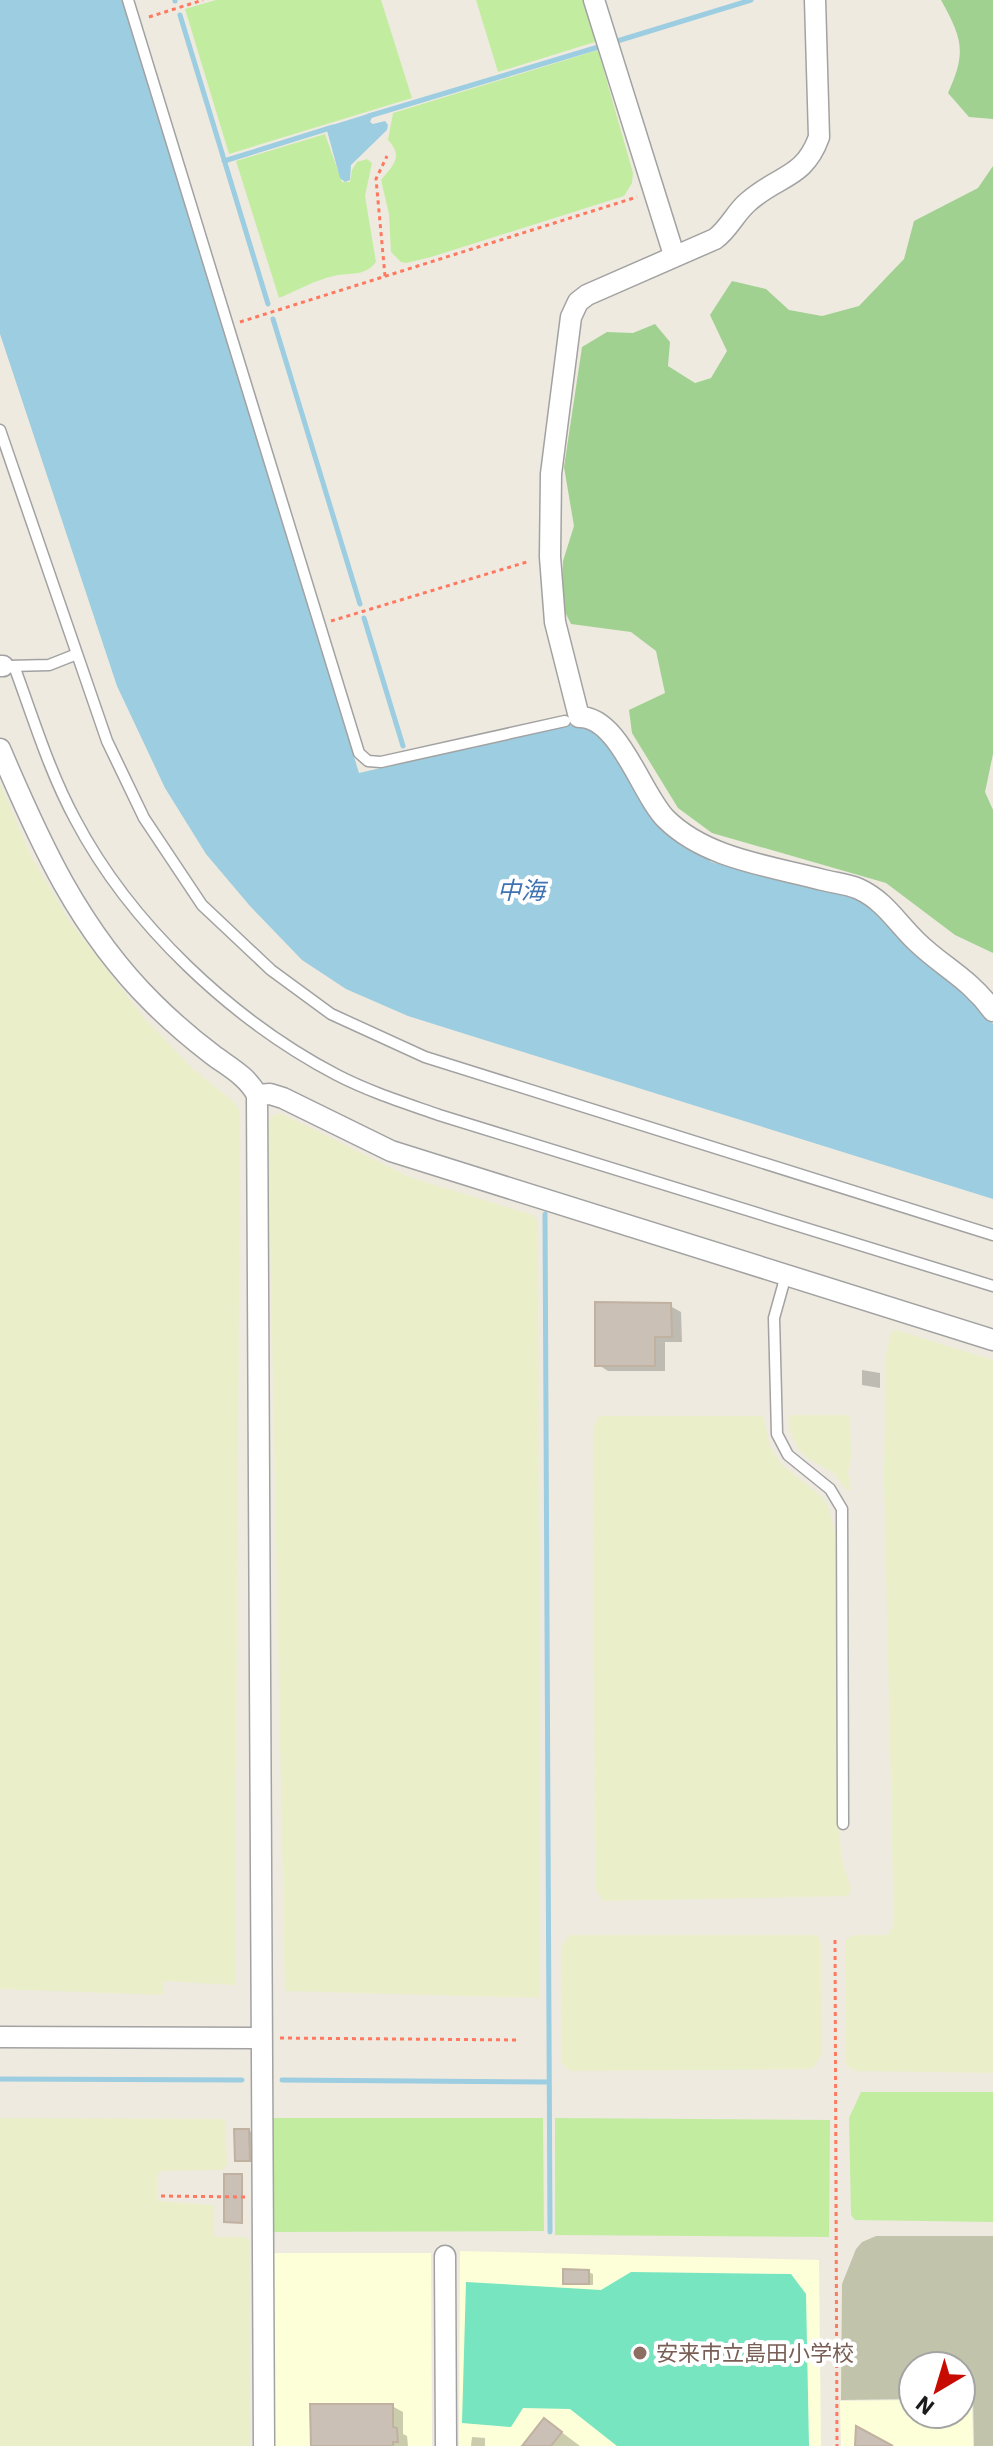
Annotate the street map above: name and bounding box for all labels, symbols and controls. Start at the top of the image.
water label: 中海 [497,874,549,906]
place label: 安来市立島田小学校 [656,2338,854,2367]
marker: 安来市立島田小学校 [631,2344,649,2362]
north arrow [897,2350,977,2430]
text: N [909,2390,940,2422]

